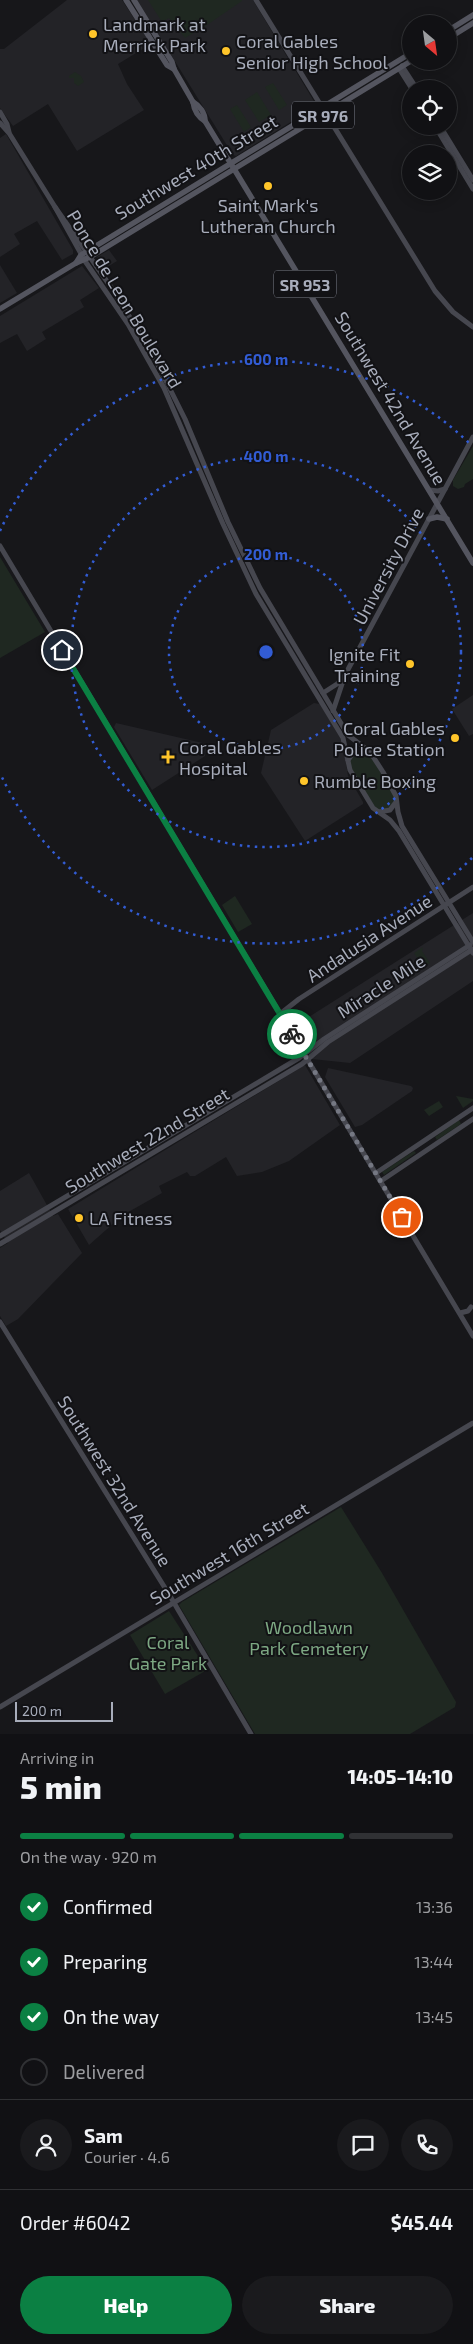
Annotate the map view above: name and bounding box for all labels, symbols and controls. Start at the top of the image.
place label: Landmark at Merrick Park [103,13,206,56]
north arrow [402,15,458,70]
map controls [402,15,457,200]
marker: Landmark at Merrick Park [87,28,99,40]
place label: Coral Gables Senior High School [236,30,389,73]
marker: Coral Gables Senior High School [220,45,232,57]
button: locate [402,80,457,135]
road number: SR 976 [292,102,354,128]
street label: Southwest 40th Street [111,110,281,224]
button: layers [402,145,457,200]
marker: Saint Mark's Lutheran Church [262,180,274,192]
place label: Saint Mark's Lutheran Church [200,194,336,237]
street label: Ponce de Leon Boulevard [63,206,187,392]
road number: SR 953 [274,270,336,298]
street label: Southwest 42nd Avenue [331,307,451,489]
text: 600 m [244,350,288,368]
text: 400 m [244,447,288,465]
street label: University Drive [348,504,428,628]
text: 200 m [244,545,288,563]
pin [41,629,83,671]
icon: home [48,636,76,664]
centre of rings [257,643,275,661]
place label: Ignite Fit Training [329,643,400,686]
marker: Ignite Fit Training [404,658,416,670]
place label: Coral Gables Police Station [333,717,445,760]
marker: Coral Gables Police Station [449,732,461,744]
place label: Coral Gables Hospital [179,736,281,779]
marker: Coral Gables Hospital [161,750,175,764]
place label: Rumble Boxing [314,770,436,792]
marker: Rumble Boxing [298,775,310,787]
street label: Andalusia Avenue [302,889,436,987]
street label: Miracle Mile [333,949,429,1023]
courier [267,1009,317,1059]
icon: bike [278,1020,306,1048]
street label: Southwest 22nd Street [61,1082,233,1198]
pin [381,1196,423,1238]
icon: bag [388,1203,416,1231]
place label: LA Fitness [89,1207,172,1229]
marker: LA Fitness [73,1212,85,1224]
street label: Southwest 32nd Avenue [53,1392,177,1570]
street label: Southwest 16th Street [146,1497,312,1609]
park label: Woodlawn Park Cemetery [249,1616,369,1659]
park label: Coral Gate Park [129,1631,207,1674]
scale bar [15,1699,112,1722]
text: 200 m [22,1702,62,1719]
text: Arriving in [20,1748,94,1767]
text: 14:05–14:10 [348,1765,453,1788]
text: 5 min [20,1767,102,1805]
text: On the way · 920 m [20,1847,157,1866]
icon: check [20,1893,48,1921]
text: Confirmed [63,1895,153,1918]
text: 13:36 [416,1897,453,1916]
icon: check [20,1948,48,1976]
text: Preparing [63,1950,147,1973]
text: 13:44 [414,1952,453,1971]
icon: check [20,2003,48,2031]
text: On the way [63,2005,159,2028]
text: 13:45 [416,2007,453,2026]
text: Delivered [63,2060,145,2083]
button: person [20,2119,72,2171]
button: chat [337,2119,389,2171]
button: phone [401,2119,453,2171]
text: Sam [84,2124,123,2147]
text: Courier · 4.6 [84,2147,170,2166]
text: Order #6042 [20,2211,130,2234]
text: $45.44 [391,2211,453,2234]
button: Help [20,2276,232,2334]
button: Share [242,2276,453,2334]

